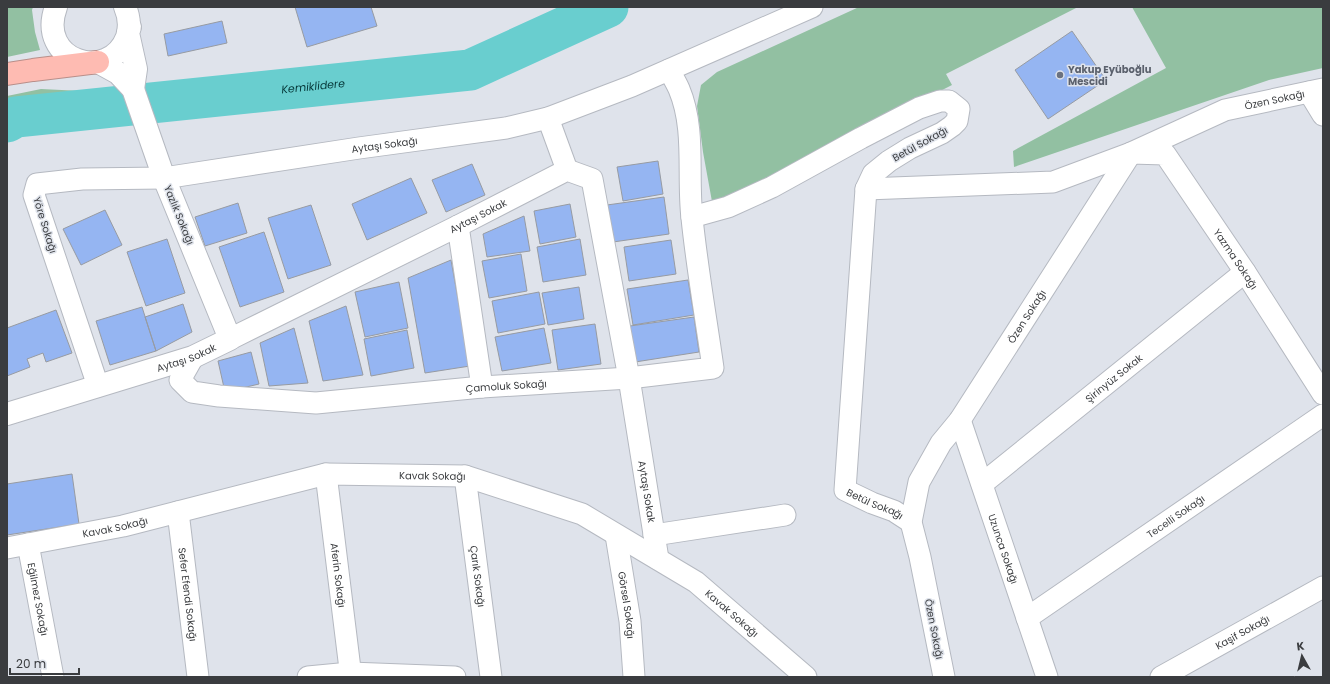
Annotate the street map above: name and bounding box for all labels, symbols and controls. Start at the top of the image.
place label: Yakup Eyüboğlu Mescidi [1068,62,1152,89]
marker: Yakup Eyüboğlu Mescidi [1055,70,1065,80]
water label: Kemiklidere [281,75,346,97]
street label: Özen Sokağı [1243,86,1306,113]
street label: Betül Sokağı [890,123,950,165]
street label: Aytaşı Sokağı [350,133,418,157]
street label: Yazlık Sokağı [160,183,198,247]
street label: Aytaşı Sokak [447,194,510,237]
street label: Yöre Sokağı [29,195,61,255]
street label: Yazma Sokağı [1210,225,1262,292]
street label: Özen Sokağı [1004,287,1049,346]
street label: Aytaşı Sokak [155,339,219,375]
street label: Şirinyüz Sokak [1082,350,1146,406]
street label: Çamoluk Sokağı [465,376,547,396]
street label: Aytaşı Sokak [635,460,660,524]
street label: Kavak Sokağı [399,468,466,484]
street label: Betül Sokağı [844,484,907,523]
street label: Tecelli Sokağı [1143,491,1207,541]
street label: Kavak Sokağı [81,512,149,541]
street label: Uzunca Sokağı [985,512,1022,586]
street label: Aferin Sokağı [327,542,350,608]
street label: Çarık Sokağı [467,544,489,608]
street label: Sefer Efendi Sokağı [175,547,201,642]
street label: Eğilmez Sokağı [24,561,53,637]
street label: Görsel Sokağı [615,570,639,639]
street label: Kavak Sokağı [702,586,762,641]
street label: Özen Sokağı [921,598,947,660]
street label: Kaşif Sokağı [1212,611,1272,653]
north arrow [1282,636,1322,676]
text: K [1296,638,1306,655]
scale bar [10,650,79,676]
text: 20 m [16,655,46,672]

